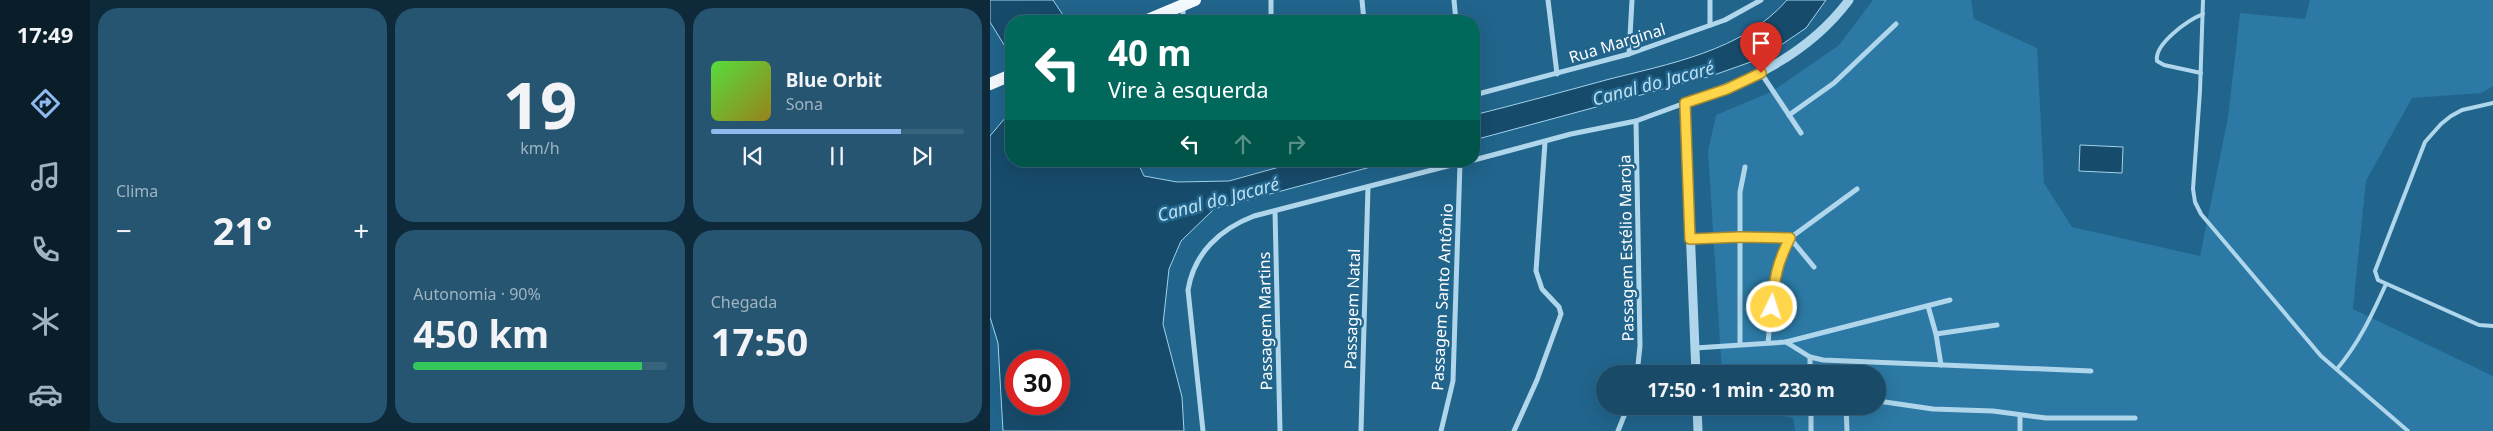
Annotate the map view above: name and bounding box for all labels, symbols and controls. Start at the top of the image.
street label: Rua Marginal [1566,18,1668,68]
text: 17:49 [17,19,73,49]
pin [1740,22,1782,73]
text: 40 m [1108,29,1191,76]
icon: arrive [1747,29,1775,57]
icon: left [1025,35,1090,100]
water label: Canal do Jacaré [1589,55,1717,111]
text: 19 [503,60,577,148]
text: Blue Orbit [786,67,882,93]
text: Vire à esquerda [1108,74,1269,104]
icon: directions [28,86,63,121]
text: Sona [786,93,823,115]
icon: left [1176,130,1204,158]
icon: ahead [1229,130,1257,158]
icon: right [1282,130,1310,158]
text: km/h [520,137,560,159]
icon: previous [739,142,767,170]
icon: pause [823,142,851,170]
icon: next [908,142,936,170]
street label: Passagem Estélio Maroja [1613,154,1639,342]
icon: music [28,159,63,194]
water label: Canal do Jacaré [1154,171,1282,227]
text: Clima [116,180,158,202]
street label: Passagem Santo Antônio [1426,203,1458,391]
text: 21° [213,204,272,256]
text: − [116,211,132,249]
text: + [353,211,369,249]
icon: phone [28,232,63,267]
street label: Passagem Natal [1339,248,1365,370]
street label: Passagem Martins [1253,252,1277,390]
position arrow [1745,280,1797,332]
text: Autonomia · 90% [413,283,541,305]
text: Chegada [711,291,777,313]
icon: climate [28,304,63,339]
text: 450 km [413,307,549,359]
text: 17:50 [711,315,808,367]
speed limit sign: 30 [1005,350,1070,415]
icon: car [28,377,63,412]
text: 17:50 · 1 min · 230 m [1647,377,1835,403]

